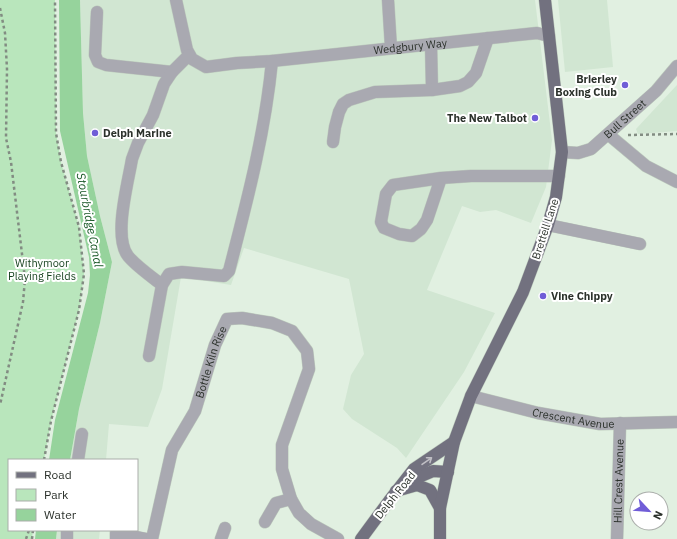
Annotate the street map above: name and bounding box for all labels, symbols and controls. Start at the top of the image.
street label: Wedgbury Way [373,35,448,57]
place label: Brierley Boxing Club [555,72,617,99]
marker: Brierley Boxing Club [620,80,630,90]
street label: Bull Street [601,96,649,141]
place label: The New Talbot [447,111,527,125]
marker: The New Talbot [530,113,540,123]
place label: Delph Marine [103,126,172,140]
marker: Delph Marine [90,128,100,138]
water label: Stourbridge Canal [73,171,107,269]
street label: Brettell Lane [529,197,561,261]
park label: Withymoor Playing Fields [8,256,76,283]
place label: Vine Chippy [551,289,613,303]
marker: Vine Chippy [538,291,548,301]
street label: Bottle Kiln Rise [192,324,230,400]
street label: Crescent Avenue [531,405,615,431]
street label: Hill Crest Avenue [610,439,627,523]
one-way arrow [421,457,432,465]
legend [8,459,138,531]
text: Road [44,467,72,482]
street label: Delph Road [372,468,418,522]
text: Park [44,487,69,502]
north arrow [629,491,669,531]
text: Water [44,507,77,522]
text: N [650,509,666,522]

